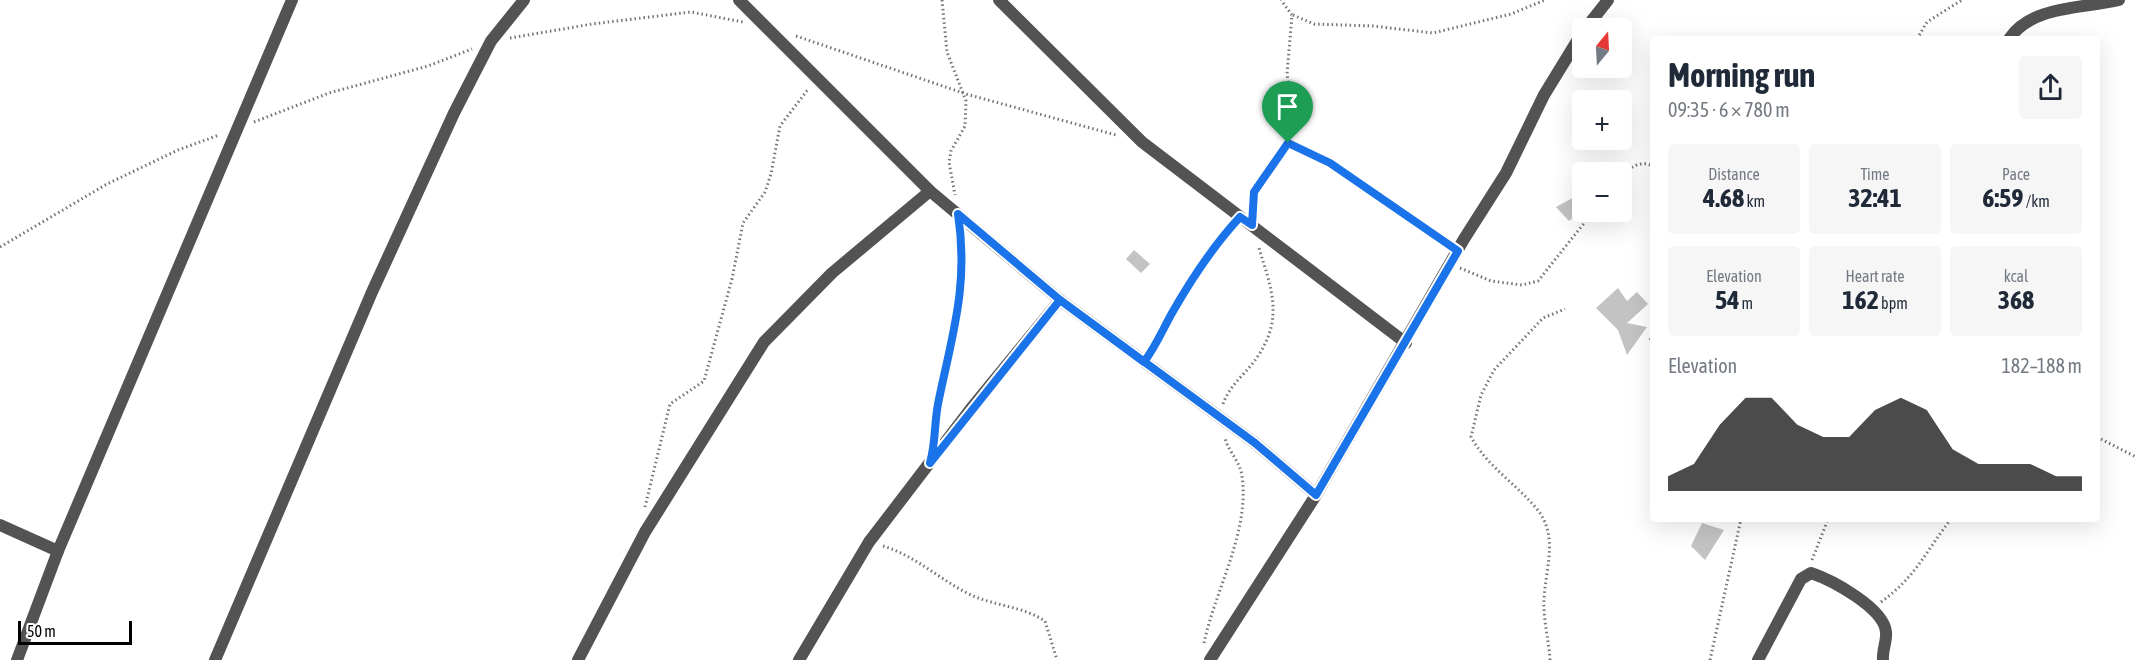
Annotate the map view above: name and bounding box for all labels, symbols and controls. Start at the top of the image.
north arrow [1572,18,1632,78]
map controls [1572,18,1632,222]
text: Morning run [1668,56,1815,94]
button: share [2019,56,2082,119]
pin [1262,81,1313,143]
icon: arrive [1271,90,1304,123]
button: + [1572,90,1632,150]
text: 09:35 · 6 × 780 m [1668,98,1790,121]
button: − [1572,162,1632,222]
text: Distance [1708,165,1760,183]
text: Time [1860,165,1890,183]
text: Pace [2002,165,2030,183]
text: 4.68 [1703,183,1744,213]
text: 32:41 [1848,183,1902,213]
text: 6:59 [1982,183,2024,213]
text: km [1744,192,1765,210]
text: /km [2024,192,2050,210]
text: Elevation [1706,267,1762,285]
text: Heart rate [1846,267,1904,285]
text: kcal [2004,267,2028,285]
text: 54 [1715,285,1739,315]
text: 162 [1842,285,1879,315]
text: 368 [1998,285,2034,315]
text: m [1739,294,1753,312]
text: bpm [1879,294,1908,312]
text: Elevation [1668,354,1737,377]
text: 182–188 m [2001,354,2082,377]
scale bar [18,618,132,646]
text: 50 m [27,622,56,640]

